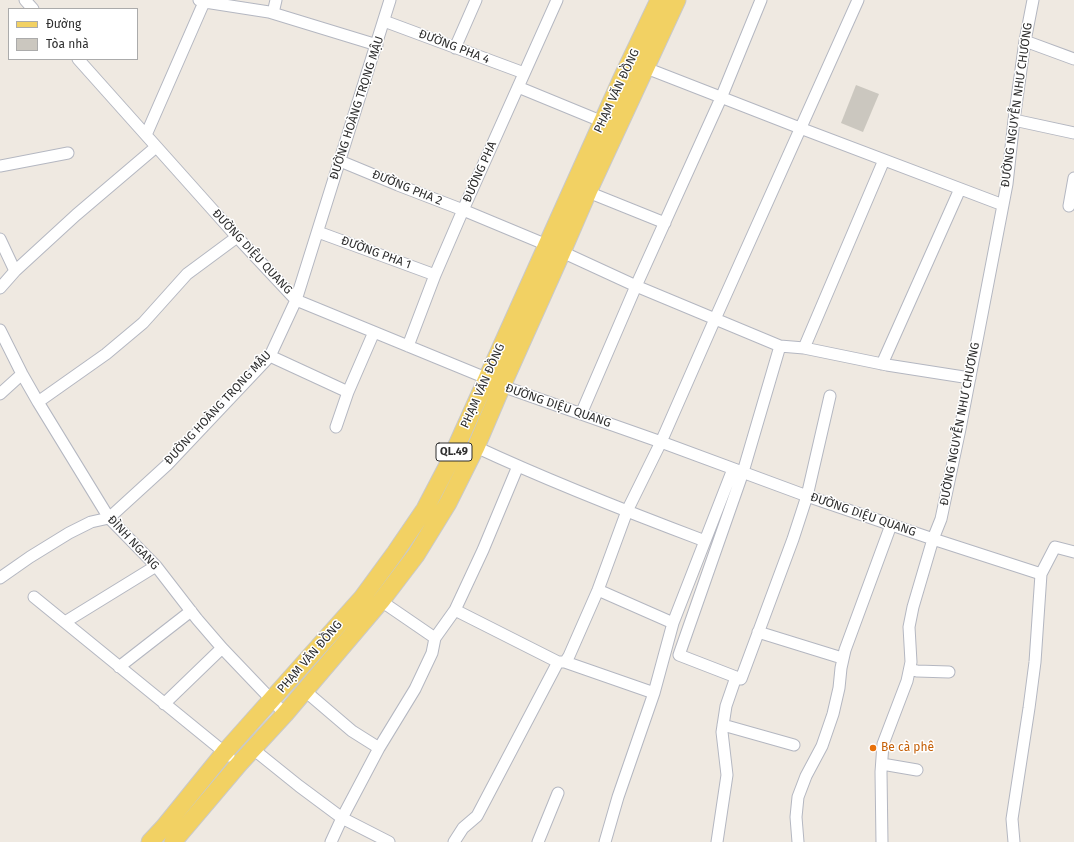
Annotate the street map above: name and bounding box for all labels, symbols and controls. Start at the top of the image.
legend [8,8,138,60]
text: Đường [46,17,81,31]
street label: ĐƯỜNG NGUYỄN NHƯ CHƯƠNG [998,22,1036,188]
street label: ĐƯỜNG PHA 4 [416,27,492,67]
street label: ĐƯỜNG HOÀNG TRỌNG MẬU [327,34,387,182]
text: Tòa nhà [46,37,89,51]
street label: PHẠM VĂN ĐỒNG [591,47,643,135]
street label: ĐƯỜNG PHA [460,139,500,205]
street label: ĐƯỜNG PHA 2 [370,167,444,209]
street label: ĐƯỜNG DIỆU QUANG [209,207,295,297]
street label: ĐƯỜNG PHA 1 [339,234,413,272]
street label: PHẠM VĂN ĐỒNG [458,341,508,431]
street label: ĐƯỜNG NGUYỄN NHƯ CHƯƠNG [937,341,983,507]
street label: ĐƯỜNG HOÀNG TRỌNG MẬU [162,348,274,468]
street label: ĐƯỜNG DIỆU QUANG [503,381,613,431]
road number: QL.49 [436,443,472,461]
street label: ĐƯỜNG DIỆU QUANG [808,490,918,540]
street label: ĐÌNH NGANG [104,513,162,573]
street label: PHẠM VĂN ĐỒNG [275,618,345,696]
place label: Be cà phê [881,741,934,755]
marker: Be cà phê [868,743,878,753]

